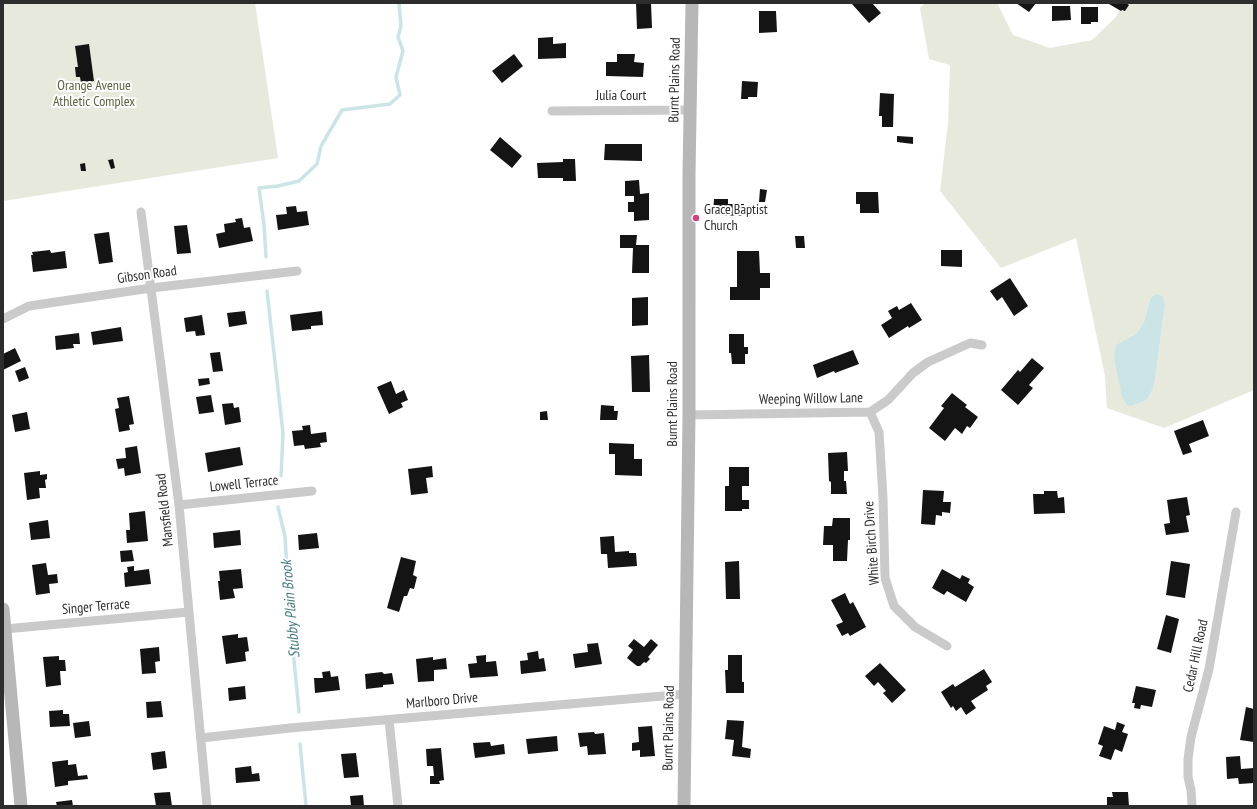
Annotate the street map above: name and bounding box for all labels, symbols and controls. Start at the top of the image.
street label: Burnt Plains Road [666,37,684,123]
park label: Orange Avenue Athletic Complex [53,78,135,110]
street label: Julia Court [596,88,646,104]
place label: Grace Baptist Church [704,202,768,234]
marker: Grace Baptist Church [691,213,701,223]
street label: Gibson Road [116,263,178,287]
street label: Burnt Plains Road [665,361,681,447]
street label: Weeping Willow Lane [759,390,863,408]
street label: Lowell Terrace [209,472,279,496]
street label: Mansfield Road [153,473,177,547]
street label: White Birch Drive [861,500,883,586]
water label: Stubby Plain Brook [278,559,304,659]
street label: Singer Terrace [61,596,131,618]
street label: Cedar Hill Road [1180,618,1212,694]
street label: Burnt Plains Road [660,685,678,771]
street label: Marlboro Drive [405,689,479,713]

